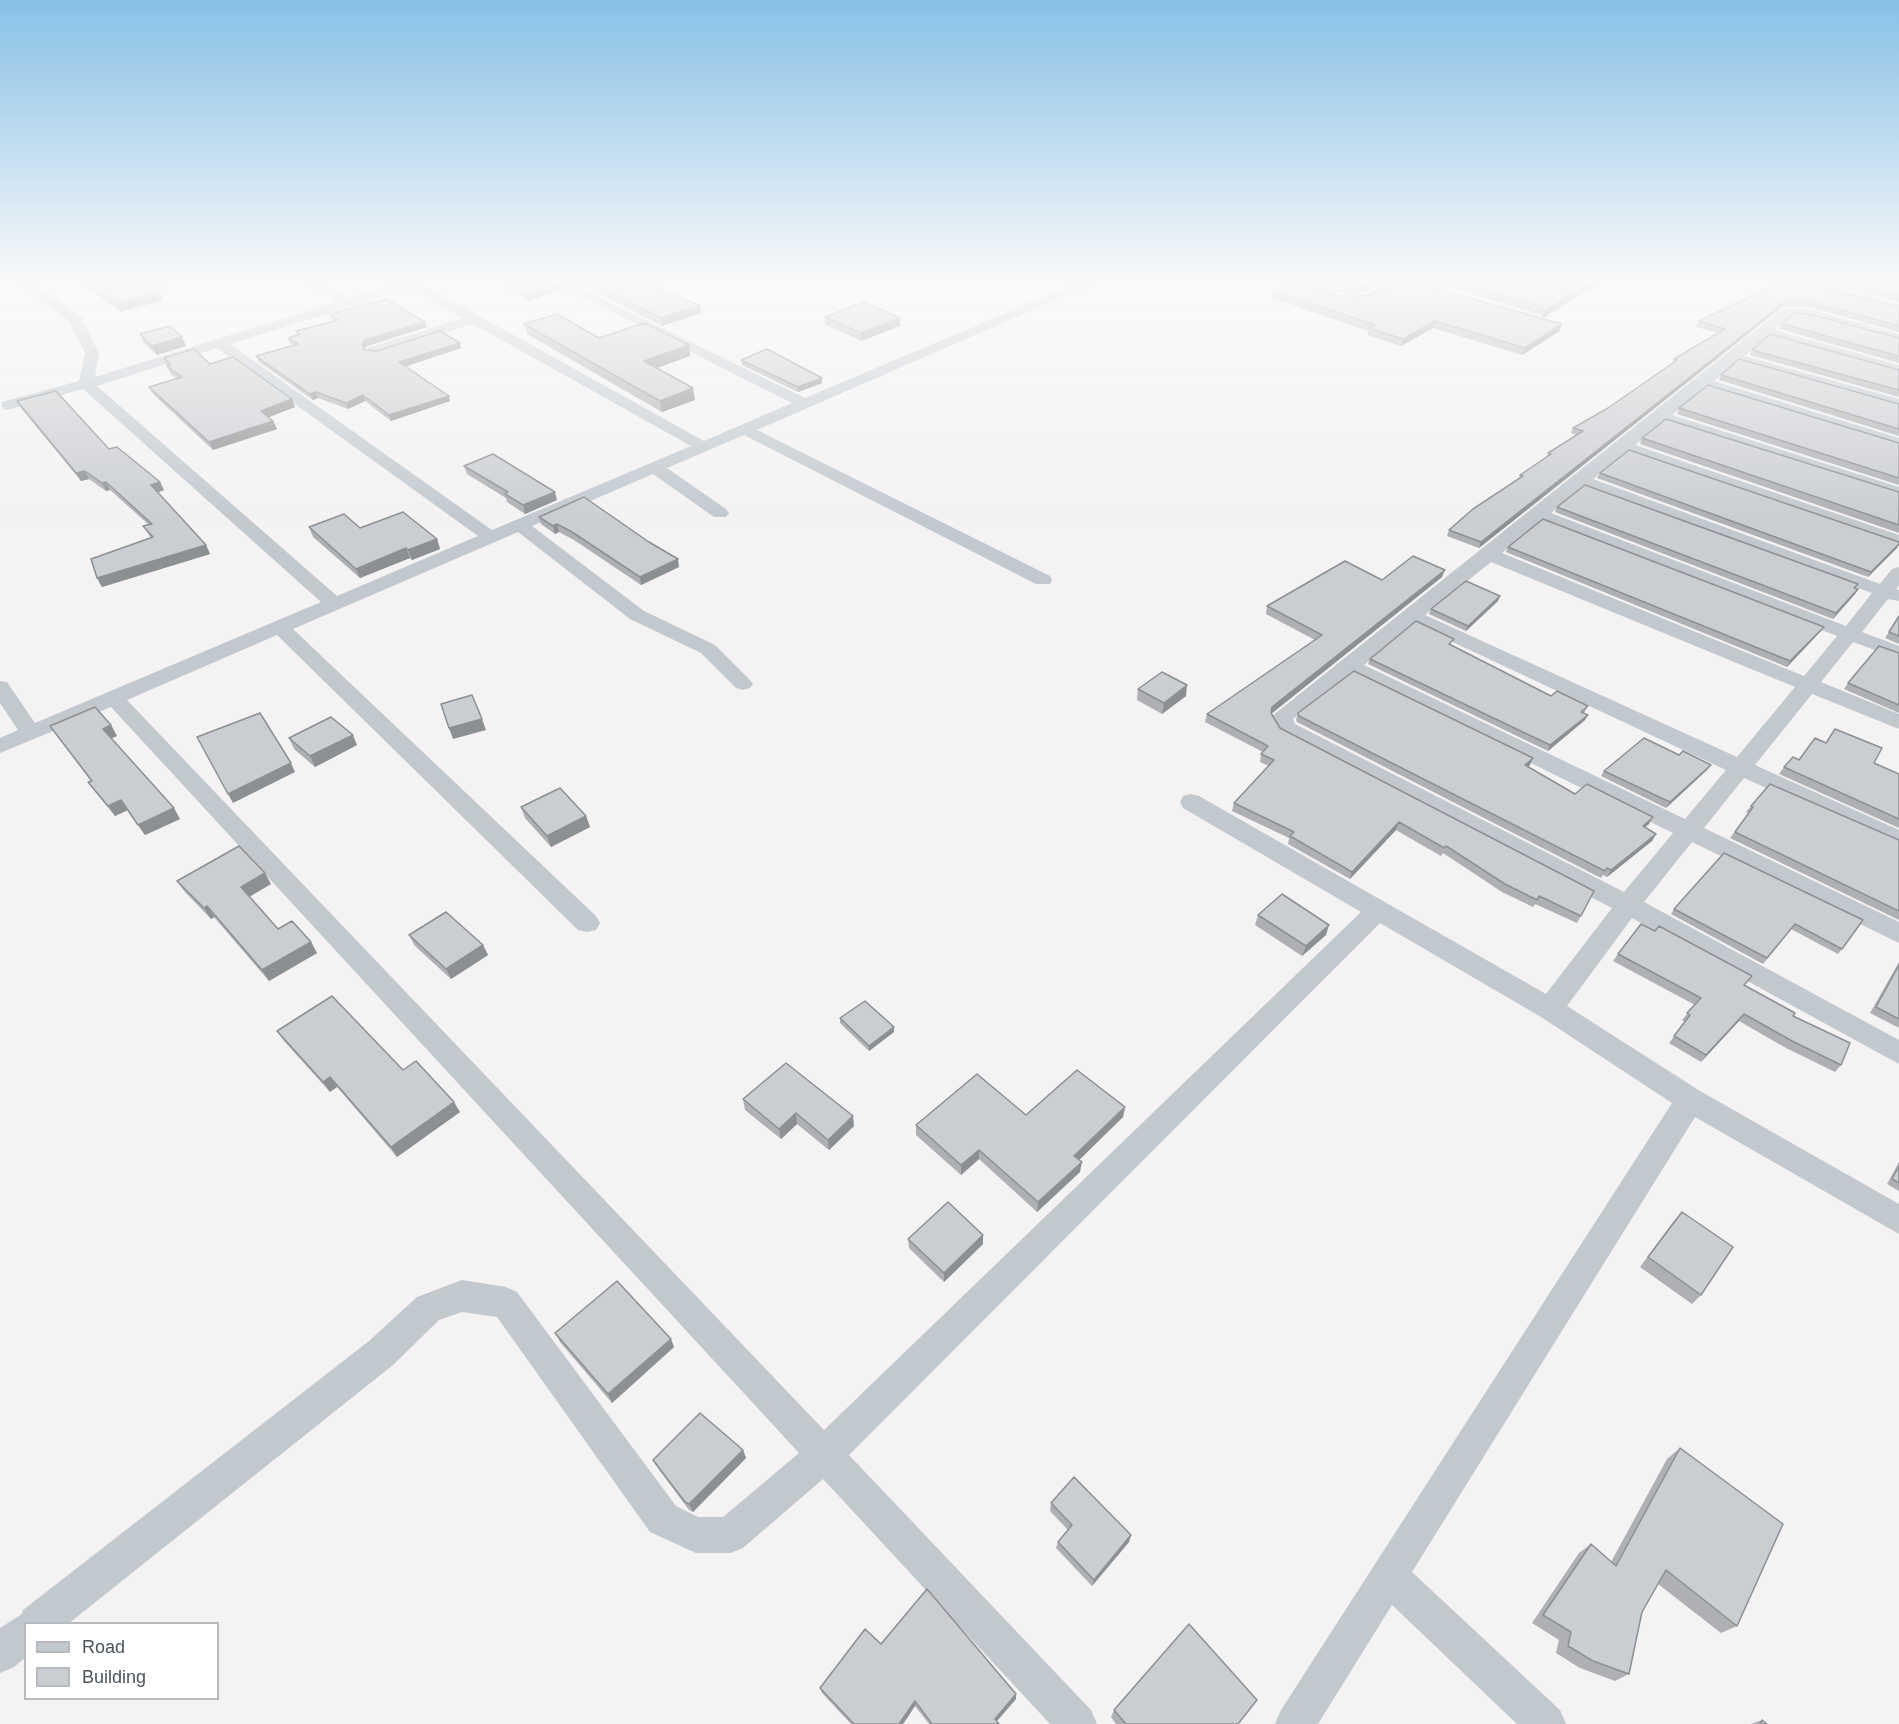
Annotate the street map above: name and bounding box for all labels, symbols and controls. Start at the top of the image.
legend [24,1622,219,1700]
text: Road [82,1637,125,1657]
text: Building [82,1667,146,1687]

